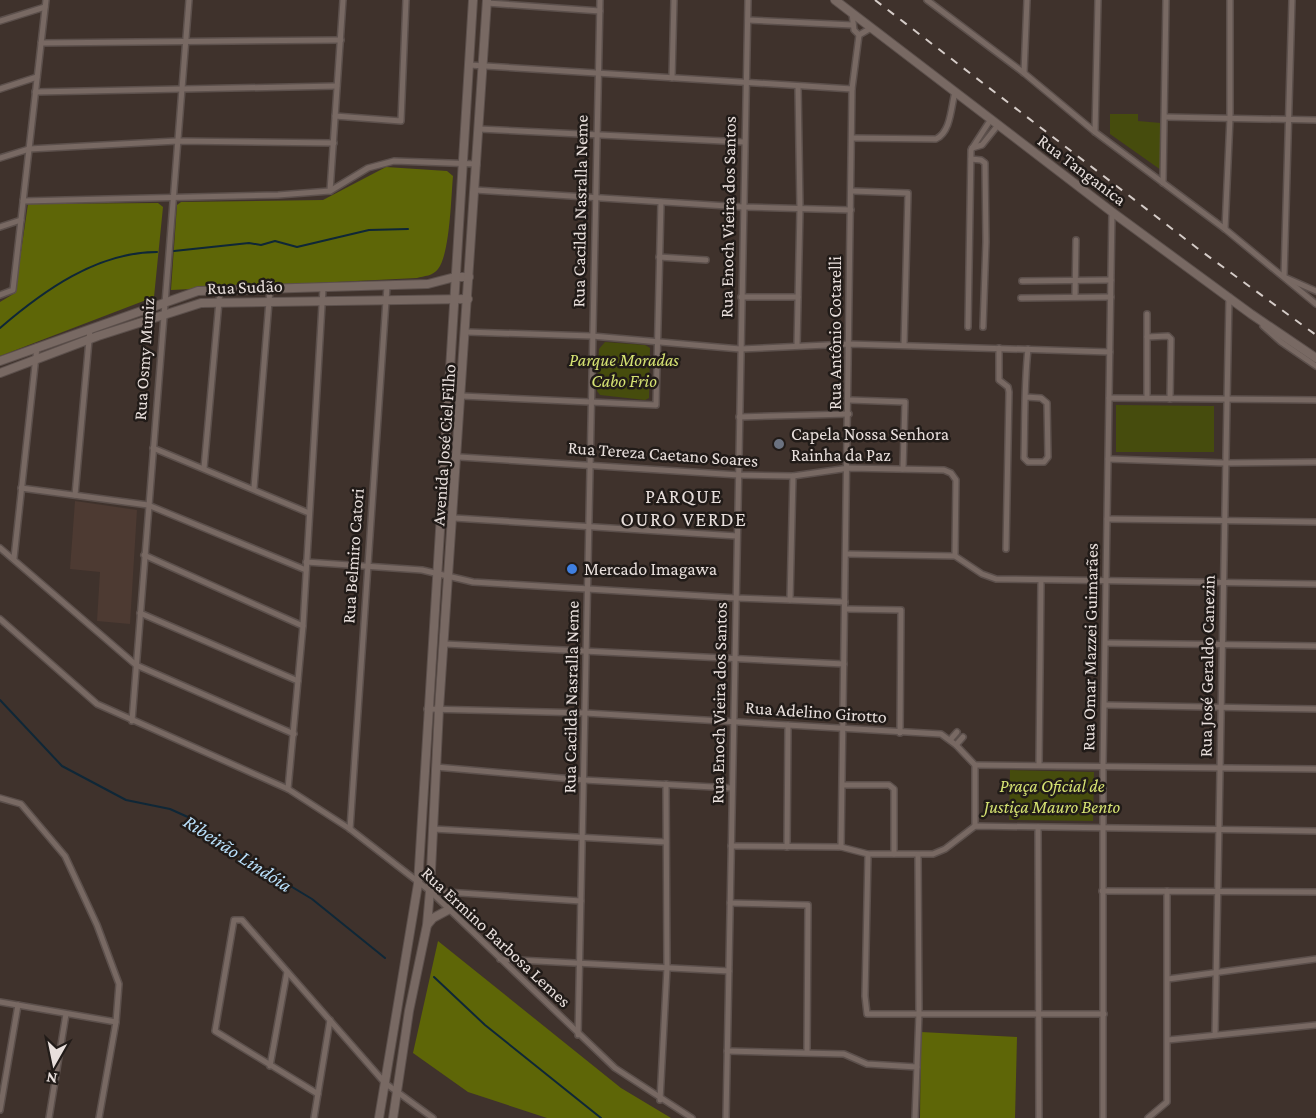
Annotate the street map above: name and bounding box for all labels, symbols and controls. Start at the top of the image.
street label: Rua Cacilda Nasralla Neme [568,114,592,307]
street label: Rua Enoch Vieira dos Santos [716,116,740,318]
street label: Rua Tanganica [1034,130,1130,210]
street label: Rua Antônio Cotarelli [825,256,845,410]
street label: Rua Sudão [207,276,283,298]
street label: Rua Osmy Muniz [130,297,158,421]
park label: Parque Moradas Cabo Frio [569,350,679,391]
street label: Avenida José Ciel Filho [428,363,460,527]
place label: Capela Nossa Senhora Rainha da Paz [791,424,949,465]
street label: Rua Tereza Caetano Soares [567,437,759,471]
marker: Capela Nossa Senhora Rainha da Paz [772,437,786,451]
district label: PARQUE OURO VERDE [621,485,747,530]
street label: Rua Belmiro Catori [338,487,368,624]
street label: Rua Omar Mazzei Guimarães [1078,543,1102,751]
place label: Mercado Imagawa [584,559,717,579]
marker: Mercado Imagawa [565,562,579,576]
street label: Rua José Geraldo Canezin [1195,574,1219,757]
street label: Rua Cacilda Nasralla Neme [559,600,583,793]
street label: Rua Enoch Vieira dos Santos [707,602,731,804]
street label: Rua Adelino Girotto [745,697,887,727]
park label: Praça Oficial de Justiça Mauro Bento [981,776,1121,817]
water label: Ribeirão Lindóia [180,810,296,896]
street label: Rua Ermino Barbosa Lemes [417,863,575,1011]
north arrow [24,1034,84,1094]
text: N [45,1069,58,1088]

